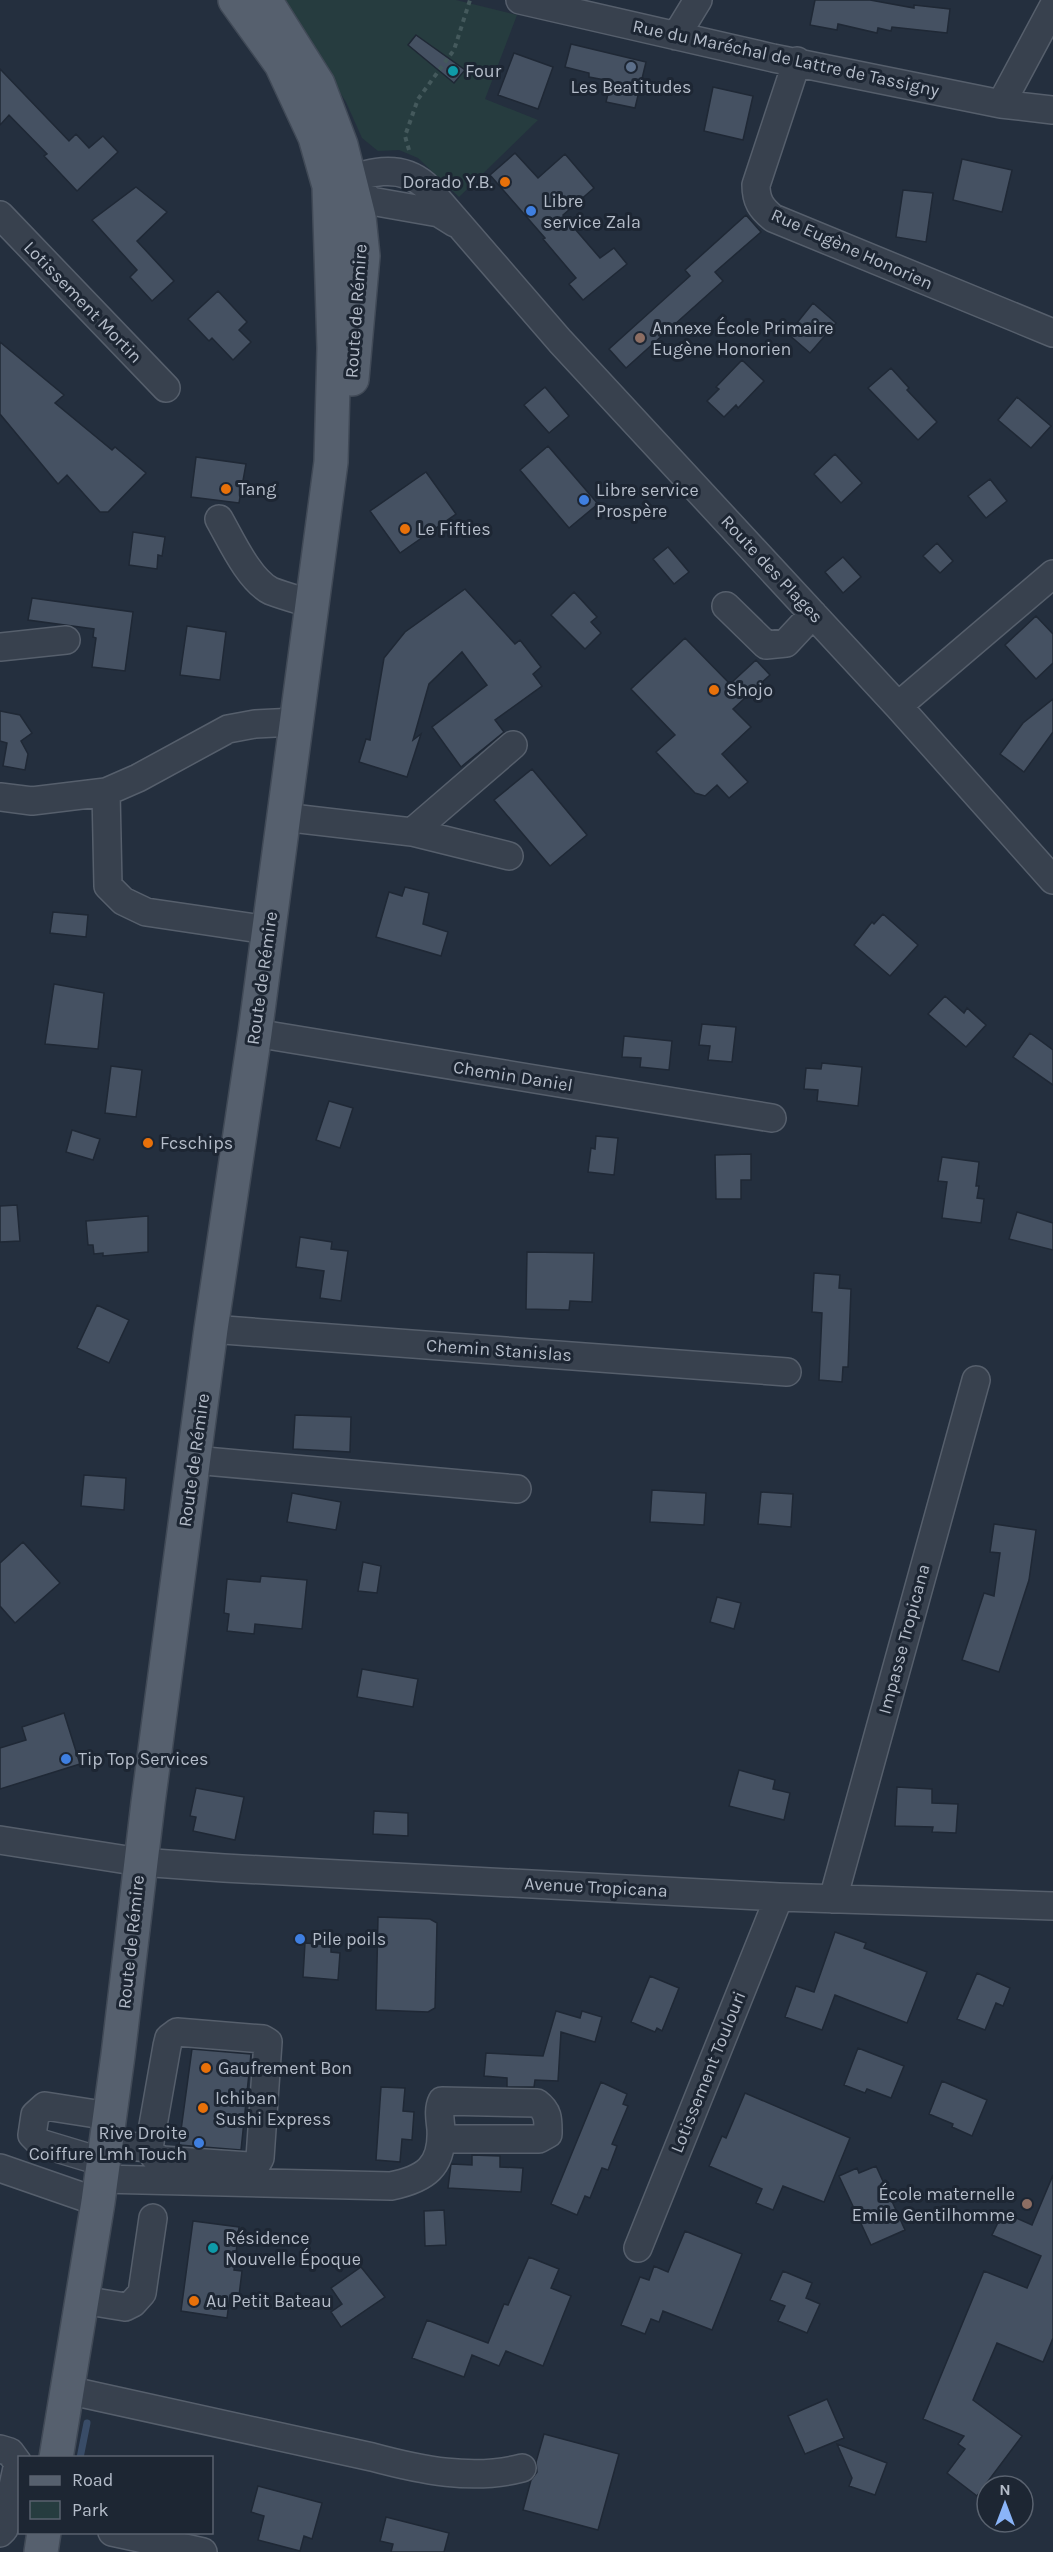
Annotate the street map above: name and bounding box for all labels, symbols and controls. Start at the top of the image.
street label: Rue du Maréchal de Lattre de Tassigny [631,15,942,101]
place label: Four [465,60,502,82]
marker: Les Beatitudes [624,60,638,74]
marker: Four [446,64,460,78]
place label: Les Beatitudes [571,76,691,98]
place label: Dorado Y.B. [403,171,493,193]
marker: Dorado Y.B. [498,175,512,189]
place label: Libre service Zala [543,190,641,233]
street label: Rue Eugène Honorien [768,203,936,295]
marker: Libre service Zala [524,204,538,218]
street label: Lotissement Mortin [19,236,147,368]
street label: Route de Rémire [340,243,372,379]
place label: Annexe École Primaire Eugène Honorien [652,316,834,360]
marker: Annexe École Primaire Eugène Honorien [633,331,647,345]
place label: Tang [238,478,276,500]
place label: Libre service Prospère [596,479,699,522]
marker: Tang [219,482,233,496]
marker: Libre service Prospère [577,493,591,507]
street label: Route des Plages [716,510,828,628]
place label: Le Fifties [417,518,491,540]
marker: Le Fifties [398,522,412,536]
place label: Shojo [726,679,773,701]
marker: Shojo [707,683,721,697]
street label: Route de Rémire [242,910,282,1046]
street label: Chemin Daniel [452,1056,574,1096]
place label: Fcschips [160,1132,233,1154]
marker: Fcschips [141,1136,155,1150]
street label: Chemin Stanislas [425,1334,573,1366]
street label: Route de Rémire [174,1392,214,1528]
street label: Impasse Tropicana [873,1561,935,1717]
place label: Tip Top Services [78,1748,208,1770]
marker: Tip Top Services [59,1752,73,1766]
street label: Avenue Tropicana [524,1872,668,1902]
street label: Route de Rémire [113,1874,149,2010]
place label: Pile poils [312,1928,386,1950]
marker: Pile poils [293,1932,307,1946]
street label: Lotissement Toulouri [665,1988,751,2156]
place label: Gaufrement Bon [218,2057,352,2079]
marker: Gaufrement Bon [199,2061,213,2075]
place label: Ichiban Sushi Express [215,2087,331,2130]
marker: Ichiban Sushi Express [196,2101,210,2115]
place label: Rive Droite Coiffure Lmh Touch [29,2122,187,2165]
marker: Rive Droite Coiffure Lmh Touch [192,2136,206,2150]
place label: École maternelle Emile Gentilhomme [852,2182,1015,2226]
marker: École maternelle Emile Gentilhomme [1020,2197,1034,2211]
place label: Résidence Nouvelle Époque [225,2227,361,2270]
marker: Résidence Nouvelle Époque [206,2241,220,2255]
place label: Au Petit Bateau [206,2290,332,2312]
marker: Au Petit Bateau [187,2294,201,2308]
legend [18,2456,213,2534]
text: Road [72,2469,113,2491]
north arrow [975,2474,1035,2534]
text: N [999,2480,1011,2499]
text: Park [72,2499,109,2521]

